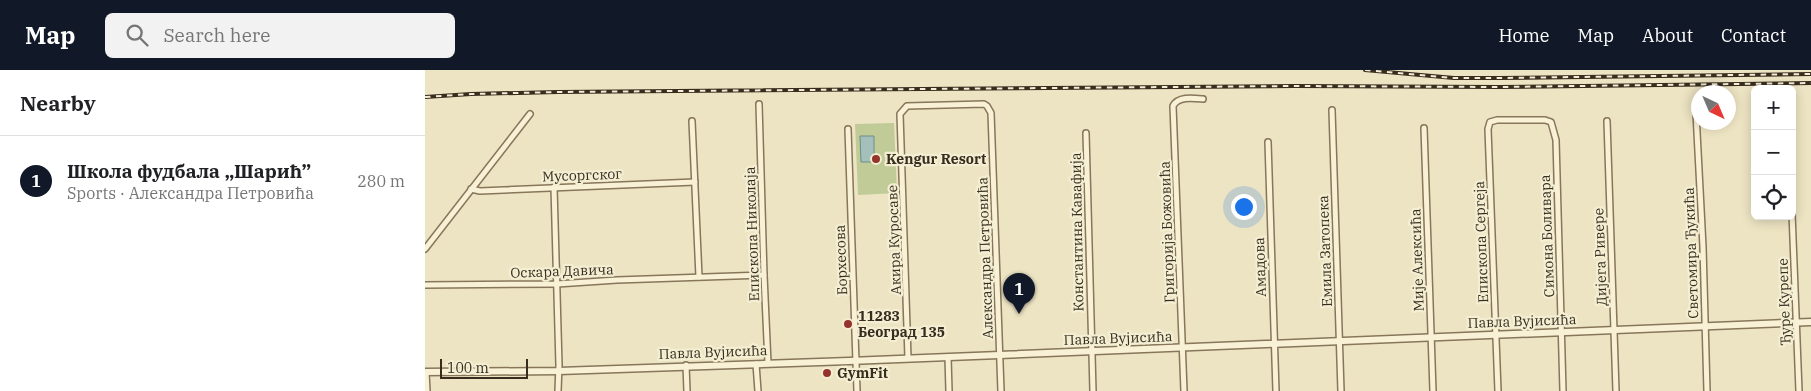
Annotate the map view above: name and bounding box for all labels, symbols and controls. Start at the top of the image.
search box [105,13,455,58]
text: Map [25,19,75,51]
icon: search [123,21,151,49]
text: Search here [163,23,270,47]
text: Home [1498,24,1550,47]
text: Map [1578,24,1614,47]
text: About [1642,24,1693,47]
text: Contact [1721,24,1786,47]
north arrow [1691,85,1736,130]
map controls [1751,85,1796,220]
button: + [1751,85,1796,130]
text: Nearby [20,89,96,117]
button: − [1751,130,1796,175]
place label: Kengur Resort [886,150,986,168]
street label: Константина Кавафија [1067,152,1087,312]
marker: Kengur Resort [870,153,882,165]
text: Школа фудбала „Шарић” [67,159,311,183]
street label: Григорија Божовића [1156,160,1178,303]
street label: Мусоргског [542,165,622,185]
street label: Епископа Николаја [741,166,763,302]
text: 1 [31,171,41,191]
text: 280 m [357,171,405,191]
street label: Симона Боливара [1536,174,1558,298]
button: locate [1751,175,1796,220]
street label: Александра Петровића [973,176,997,339]
street label: Епископа Сергеја [1470,180,1492,303]
text: Sports · Александра Петровића [67,183,314,203]
street label: Акира Куросаве [883,185,905,295]
street label: Светомира Ђукића [1680,187,1702,319]
your location [1231,194,1257,220]
street label: Емила Затопека [1314,195,1336,307]
street label: Мије Алексића [1406,208,1428,312]
street label: Дијега Ривере [1589,208,1611,306]
street label: Борхесова [831,224,851,296]
street label: Амадова [1250,237,1270,297]
street label: Ђуре Курепе [1773,258,1795,346]
street label: Оскара Давича [510,260,614,282]
pin: 1 [1003,273,1035,314]
place label: 11283 Београд 135 [858,307,945,341]
street label: Павла Вујисића [1467,310,1577,332]
marker: 11283 Београд 135 [842,318,854,330]
street label: Павла Вујисића [1063,327,1173,349]
street label: Павла Вујисића [658,341,768,363]
scale bar [440,356,527,379]
text: 100 m [447,359,489,377]
place label: GymFit [837,364,888,382]
marker: GymFit [821,367,833,379]

